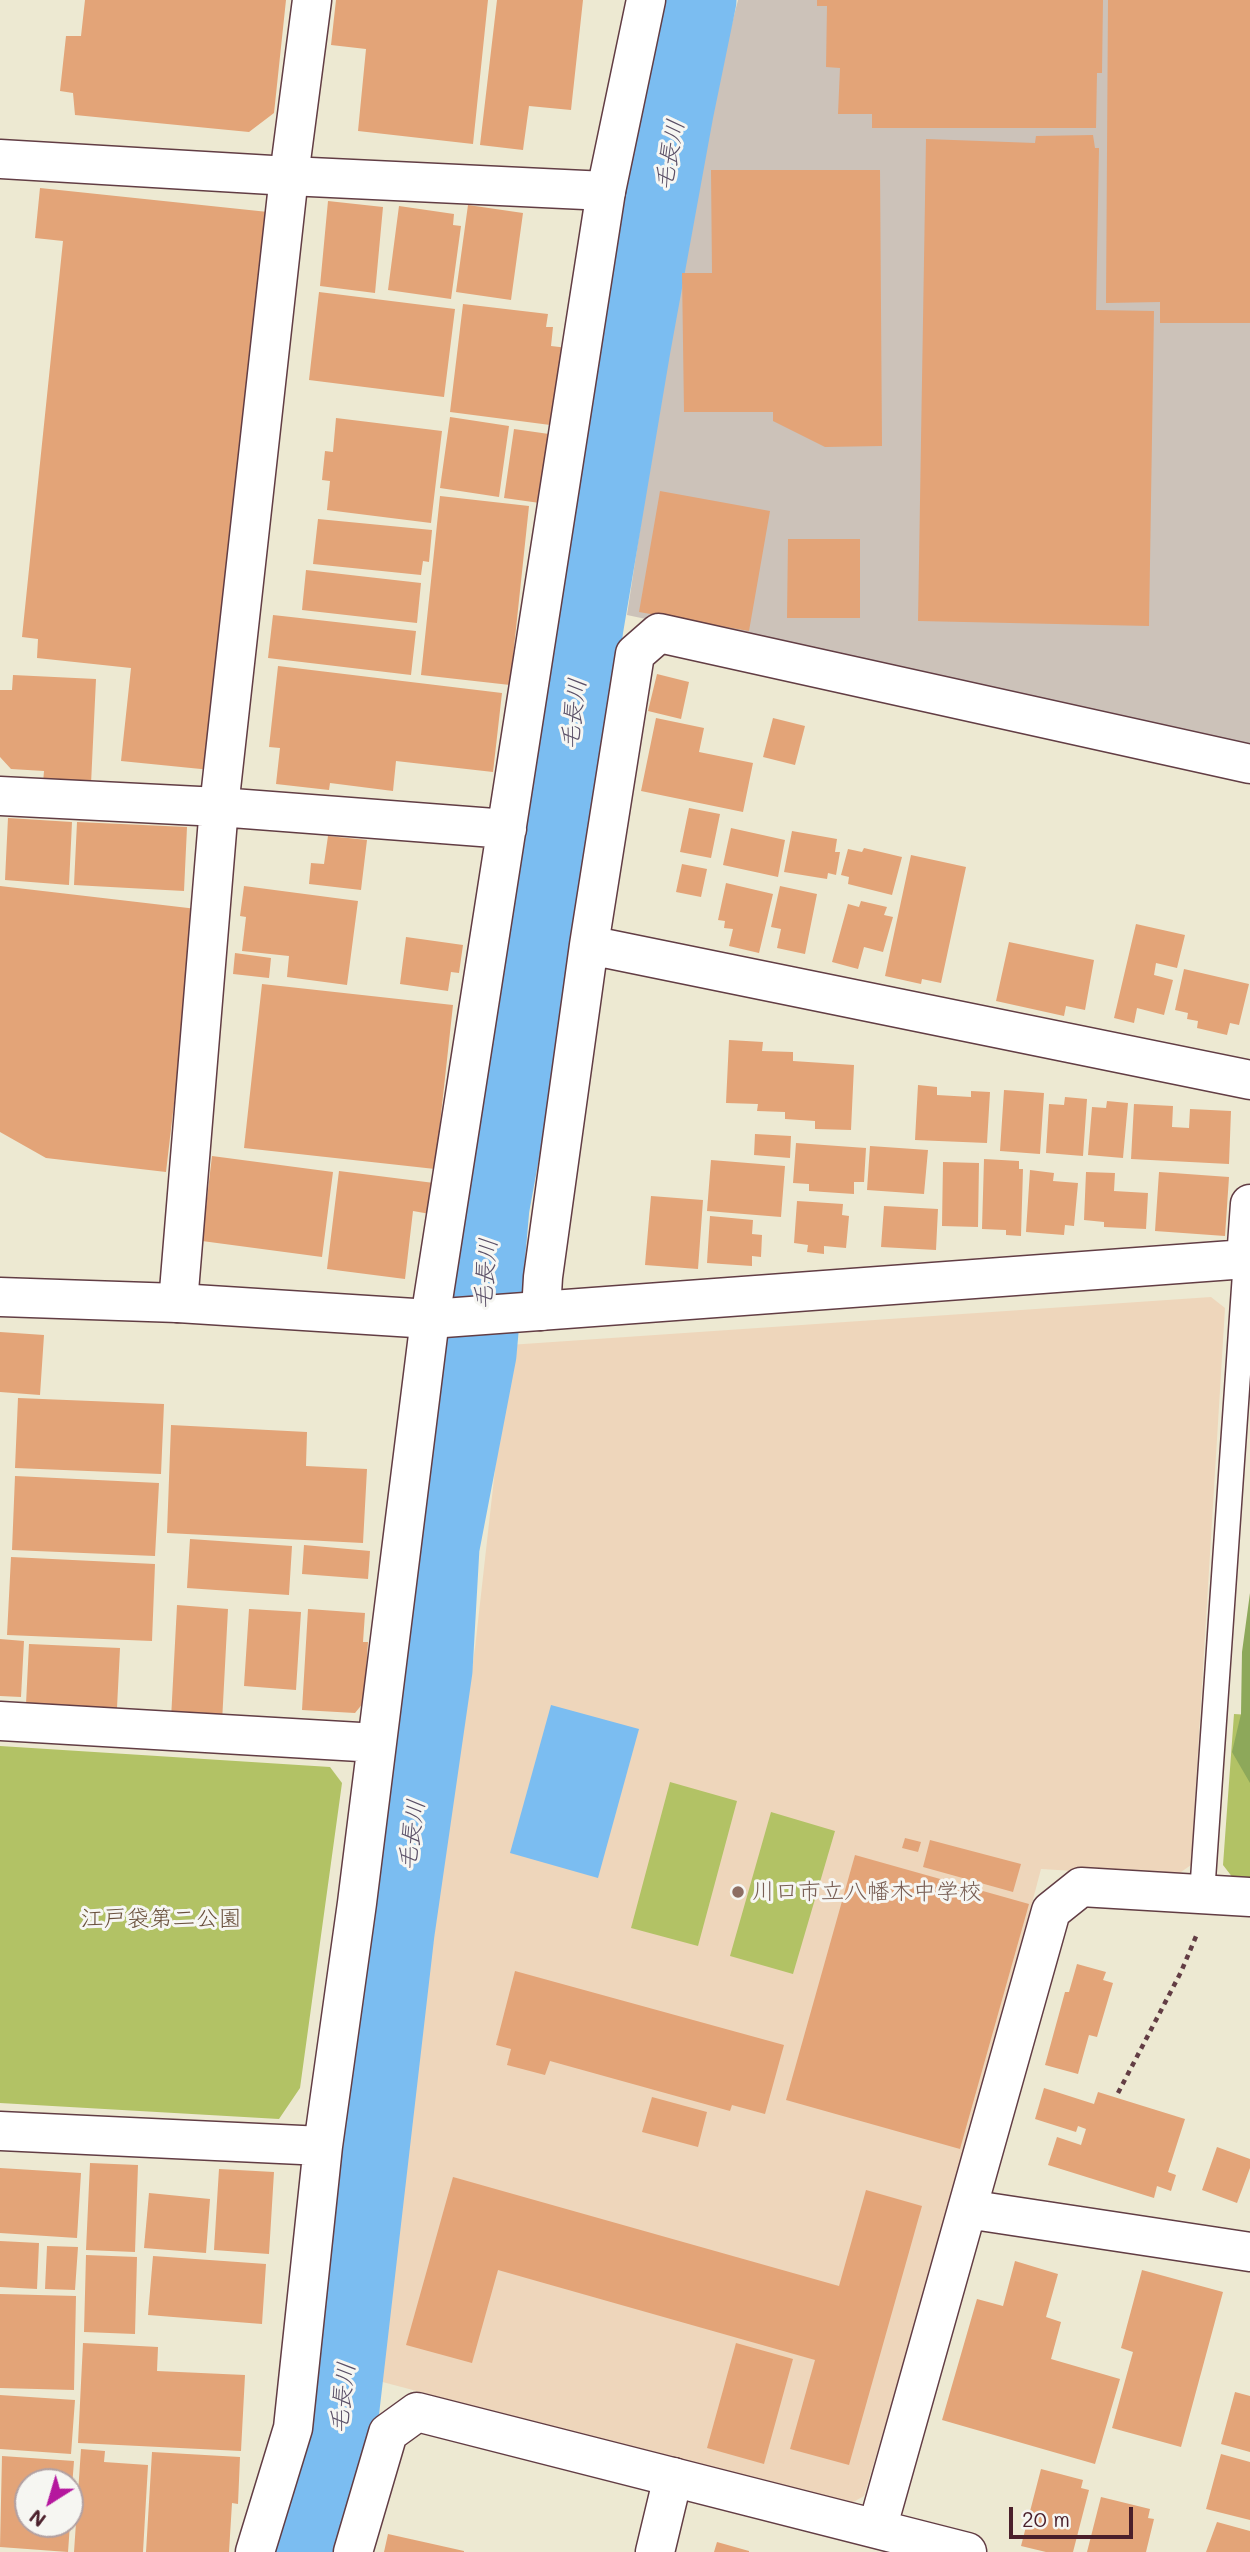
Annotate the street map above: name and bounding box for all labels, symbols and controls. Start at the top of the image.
water label: 毛長川 [649,117,691,193]
water label: 毛長川 [555,677,593,751]
water label: 毛長川 [469,1237,503,1311]
water label: 毛長川 [393,1797,431,1873]
place label: 川口市立八幡木中学校 [752,1878,982,1906]
marker: 川口市立八幡木中学校 [730,1884,746,1900]
park label: 江戸袋第二公園 [81,1905,241,1933]
water label: 毛長川 [324,2361,362,2435]
north arrow [14,2468,84,2538]
scale bar [1012,2492,1136,2536]
text: N [24,2504,51,2533]
text: 20 m [1022,2505,1070,2532]

